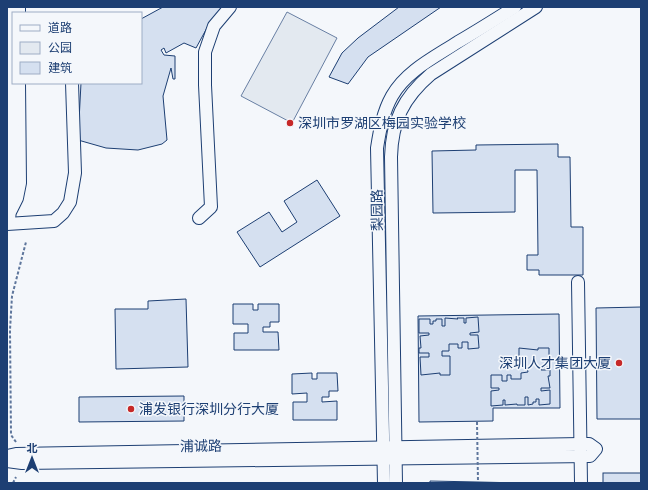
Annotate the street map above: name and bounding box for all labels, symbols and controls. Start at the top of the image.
legend [12,12,142,84]
text: 道路 [48,21,72,35]
text: 公园 [48,41,72,55]
text: 建筑 [48,61,72,75]
place label: 深圳市罗湖区梅园实验学校 [298,115,466,131]
marker: 深圳市罗湖区梅园实验学校 [285,118,295,128]
street label: 梨园路 [369,189,385,231]
place label: 深圳人才集团大厦 [499,355,611,371]
marker: 深圳人才集团大厦 [614,358,624,368]
place label: 浦发银行深圳分行大厦 [139,401,279,417]
marker: 浦发银行深圳分行大厦 [126,404,136,414]
north arrow [12,438,52,478]
street label: 浦诚路 [180,438,222,454]
text: 北 [27,442,38,454]

